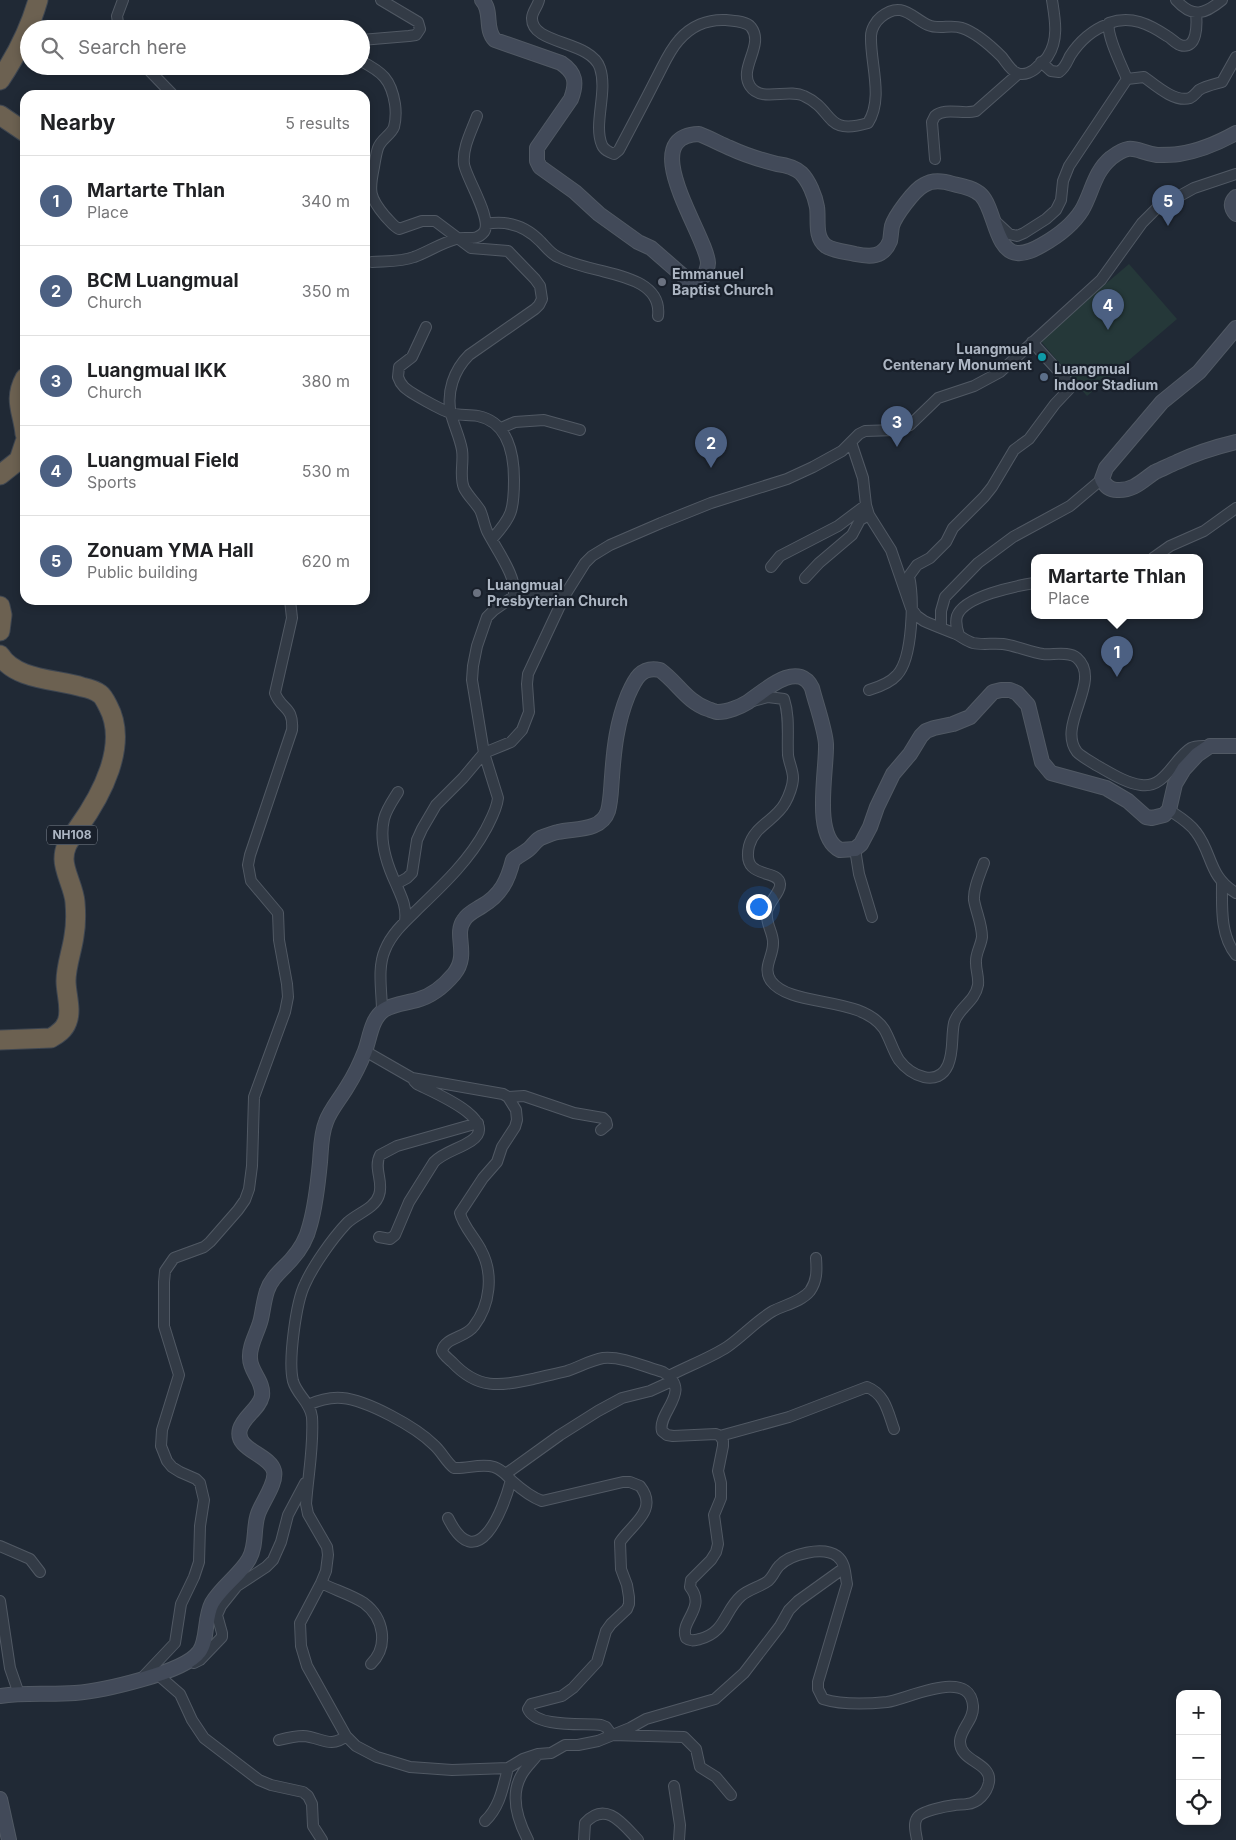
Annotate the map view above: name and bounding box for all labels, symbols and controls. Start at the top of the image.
search box [20,20,370,75]
icon: search [38,34,66,62]
text: Search here [78,36,187,59]
text: Nearby [40,110,115,135]
text: 5 results [285,113,350,133]
text: Martarte Thlan [87,179,225,202]
pin: 5 [1152,185,1184,226]
text: 1 [53,191,59,211]
text: 340 m [301,191,350,211]
text: Place [87,202,129,222]
place label: Emmanuel Baptist Church [672,265,774,298]
text: BCM Luangmual [87,269,239,292]
marker: Emmanuel Baptist Church [656,276,668,288]
text: 2 [51,281,61,301]
text: 350 m [302,281,350,301]
pin: 4 [1092,289,1124,330]
text: Church [87,292,142,312]
place label: Luangmual Centenary Monument [883,340,1032,373]
marker: Luangmual Centenary Monument [1036,351,1048,363]
text: Luangmual IKK [87,359,227,382]
place label: Luangmual Indoor Stadium [1054,360,1158,393]
text: 3 [51,371,61,391]
text: 380 m [302,371,350,391]
marker: Luangmual Indoor Stadium [1038,371,1050,383]
text: Church [87,382,142,402]
pin: 3 [881,406,913,447]
pin: 2 [695,427,727,468]
text: Luangmual Field [87,449,239,472]
text: 4 [51,461,61,481]
text: 530 m [302,461,350,481]
text: Sports [87,472,136,492]
text: Zonuam YMA Hall [87,539,254,562]
text: 5 [51,551,61,571]
text: 620 m [302,551,350,571]
popup [1031,554,1203,619]
text: Public building [87,562,198,582]
text: Martarte Thlan [1048,565,1186,588]
place label: Luangmual Presbyterian Church [487,576,628,609]
marker: Luangmual Presbyterian Church [471,587,483,599]
text: Place [1048,588,1089,608]
pin: 1 [1101,636,1133,677]
road number: NH108 [47,826,97,844]
your location [746,894,772,920]
map controls [1176,1690,1221,1825]
button: + [1176,1690,1221,1735]
button: − [1176,1735,1221,1780]
button: locate [1176,1780,1221,1825]

